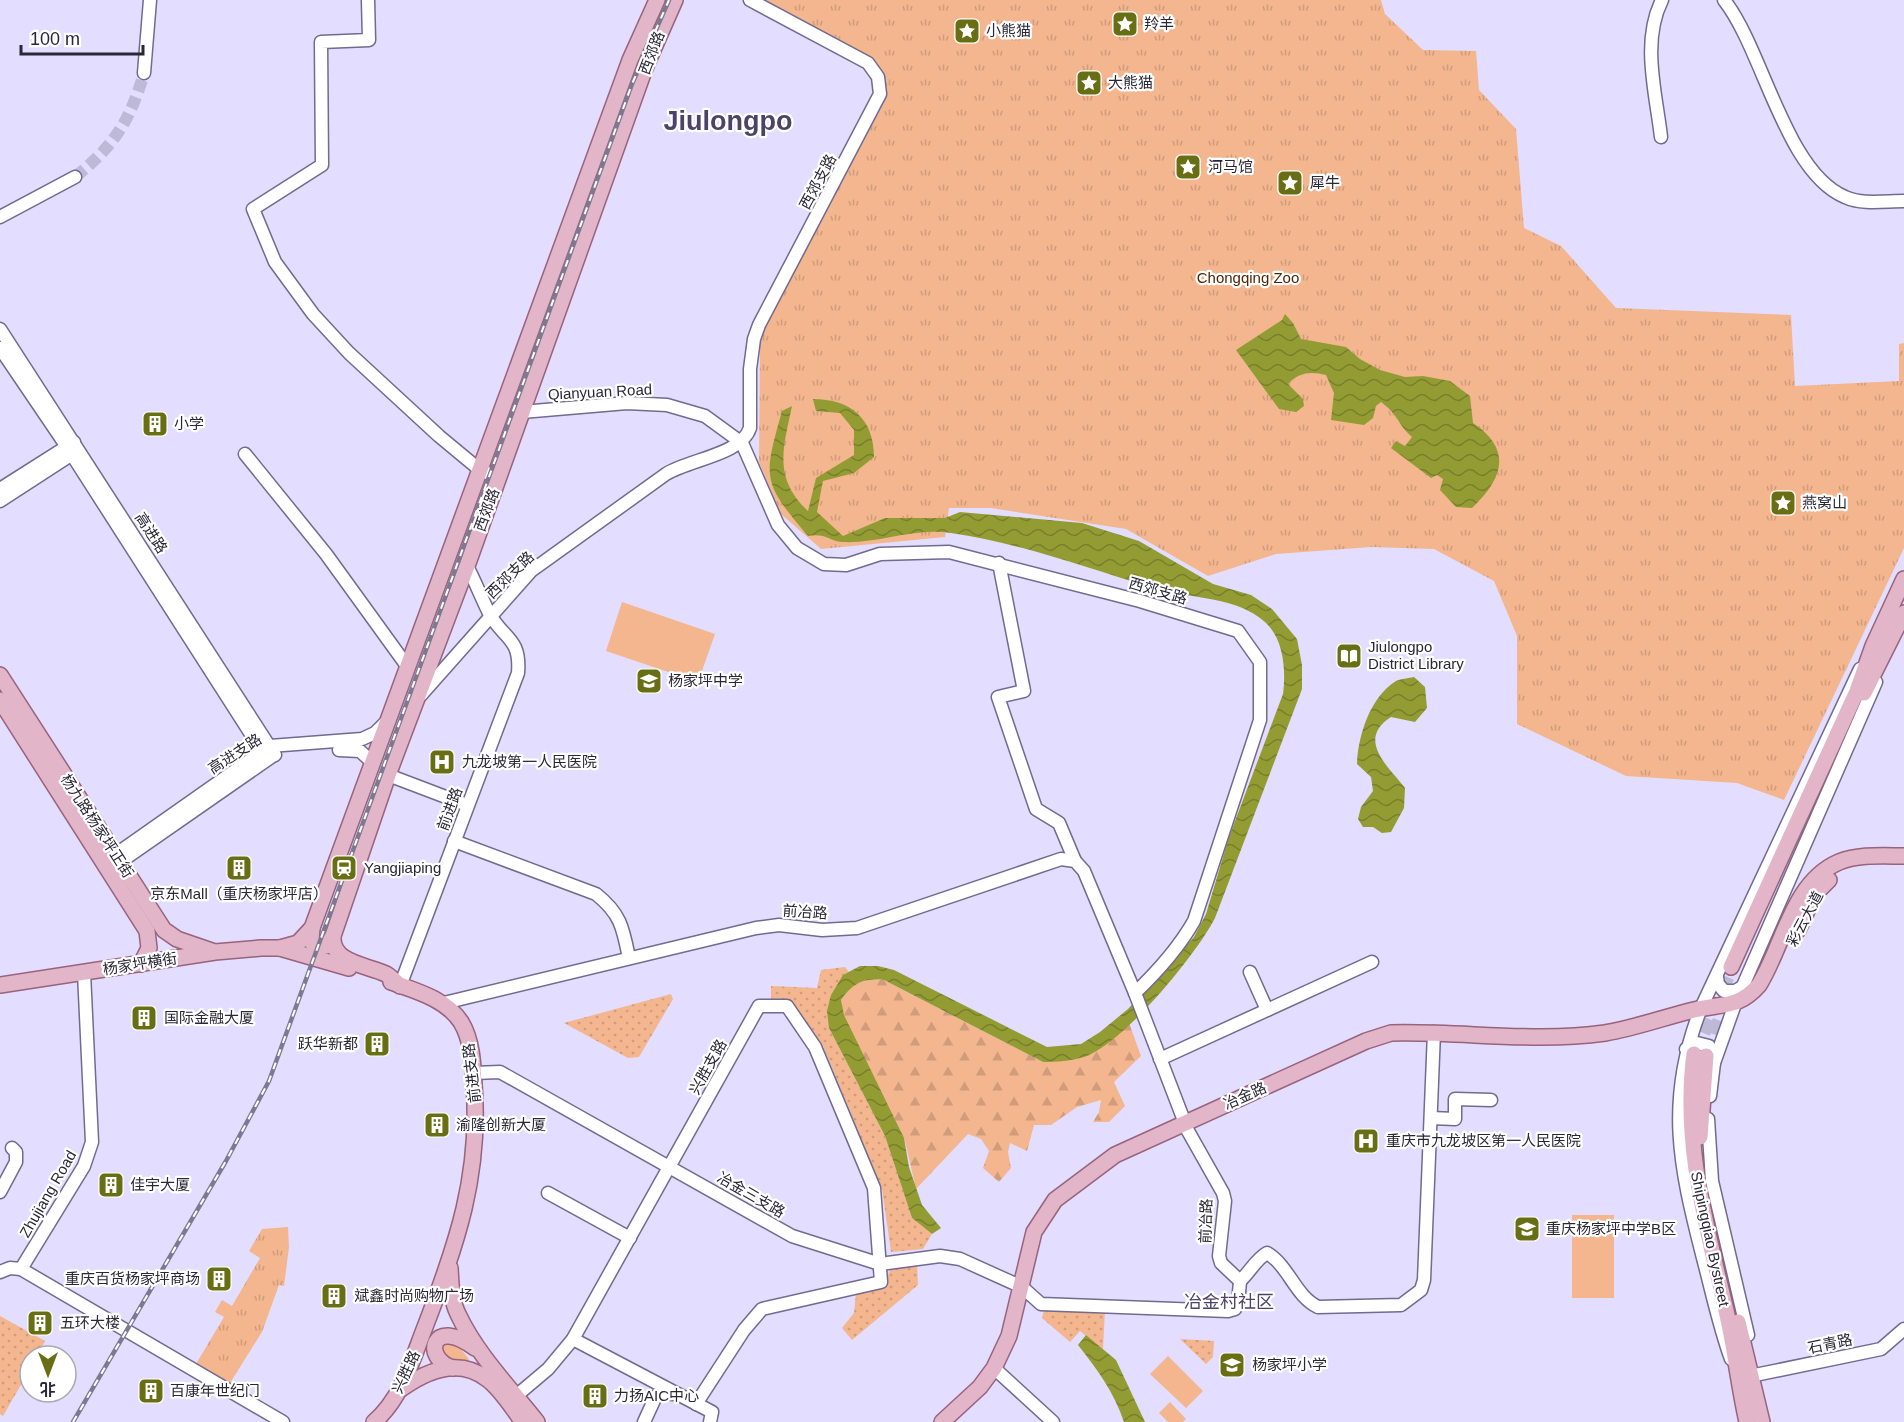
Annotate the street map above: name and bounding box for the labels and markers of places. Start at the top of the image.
place icon: 羚羊 [1110,9,1140,39]
place label: 羚羊 [1144,15,1174,32]
place icon: 小熊猫 [952,16,982,46]
place label: 小熊猫 [986,22,1031,39]
place icon: 大熊猫 [1074,68,1104,98]
place label: 大熊猫 [1108,74,1153,91]
place icon: 河马馆 [1173,152,1203,182]
place label: 河马馆 [1208,158,1253,175]
place icon: 犀牛 [1275,168,1305,198]
place label: 犀牛 [1310,174,1340,191]
building icon: 小学 [140,409,170,439]
place label: 小学 [174,415,204,432]
place icon: 燕窝山 [1768,488,1798,518]
place label: 燕窝山 [1802,494,1847,511]
place label: Jiulongpo District Library [1368,638,1464,672]
library icon: Jiulongpo District Library [1334,641,1364,671]
school or university icon: 杨家坪中学 [634,666,664,696]
place label: 杨家坪中学 [668,672,743,689]
hospital icon: 九龙坡第一人民医院 [427,747,457,777]
place label: 九龙坡第一人民医院 [462,753,597,770]
building icon: 京东Mall（重庆杨家坪店） [224,853,254,883]
station icon: Yangjiaping [329,853,359,883]
place label: Yangjiaping [364,859,441,876]
place label: 京东Mall（重庆杨家坪店） [150,885,328,902]
building icon: 国际金融大厦 [129,1003,159,1033]
place label: 国际金融大厦 [164,1009,254,1026]
building icon: 跃华新都 [362,1029,392,1059]
place label: 跃华新都 [298,1035,358,1052]
building icon: 渝隆创新大厦 [422,1110,452,1140]
place label: 渝隆创新大厦 [456,1116,546,1133]
hospital icon: 重庆市九龙坡区第一人民医院 [1351,1126,1381,1156]
place label: 重庆市九龙坡区第一人民医院 [1386,1132,1581,1149]
building icon: 佳宇大厦 [96,1170,126,1200]
place label: 佳宇大厦 [130,1176,190,1193]
school or university icon: 重庆杨家坪中学B区 [1512,1214,1542,1244]
place label: 重庆杨家坪中学B区 [1546,1220,1676,1237]
building icon: 重庆百货杨家坪商场 [204,1264,234,1294]
place label: 重庆百货杨家坪商场 [65,1270,200,1287]
building icon: 斌鑫时尚购物广场 [319,1281,349,1311]
place label: 斌鑫时尚购物广场 [354,1287,474,1304]
building icon: 五环大楼 [25,1308,55,1338]
place label: 五环大楼 [60,1314,120,1331]
school or university icon: 杨家坪小学 [1217,1350,1247,1380]
place label: 杨家坪小学 [1252,1356,1327,1373]
building icon: 百康年世纪门 [136,1376,166,1406]
building icon: 力扬AIC中心 [580,1381,610,1411]
place label: 百康年世纪门 [170,1382,260,1399]
place label: 力扬AIC中心 [614,1387,699,1404]

